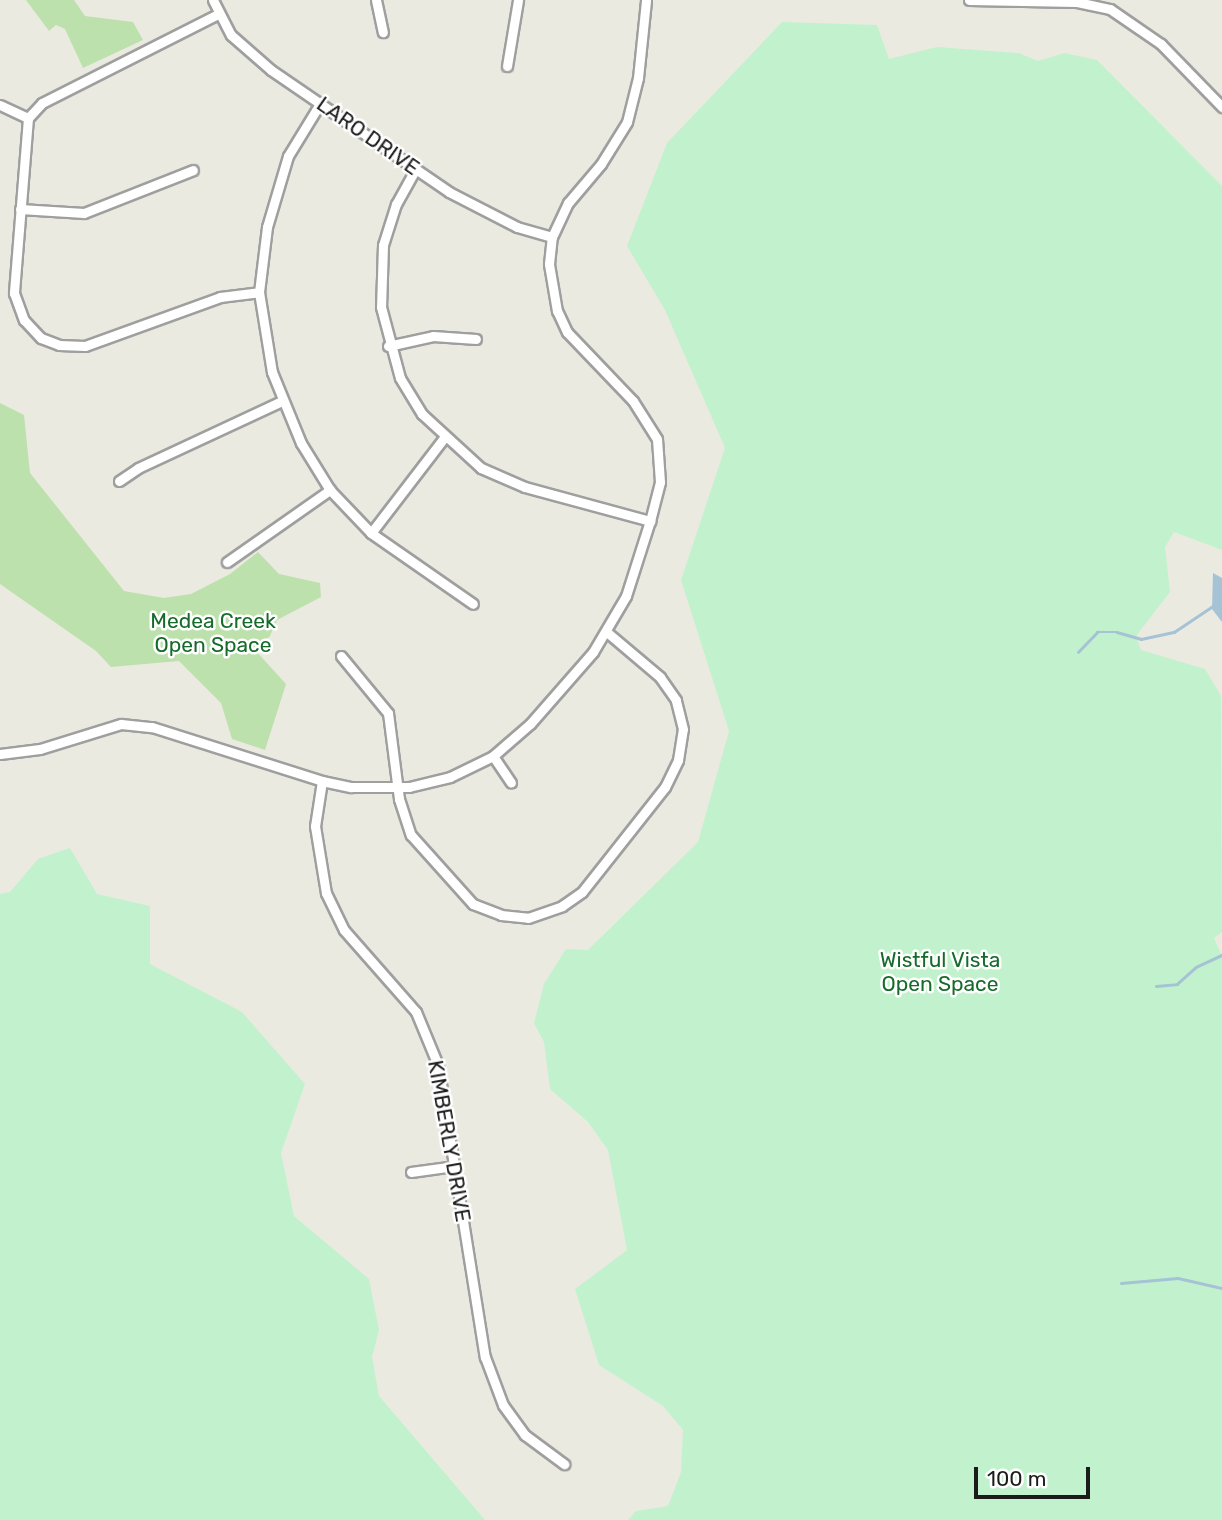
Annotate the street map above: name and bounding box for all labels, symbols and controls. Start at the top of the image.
street label: LARO DRIVE [312,91,424,181]
park label: Medea Creek Open Space [150,608,276,658]
park label: Wistful Vista Open Space [879,947,1001,997]
street label: KIMBERLY DRIVE [422,1058,476,1224]
scale bar [977,1454,1092,1498]
text: 100 m [987,1466,1046,1491]

